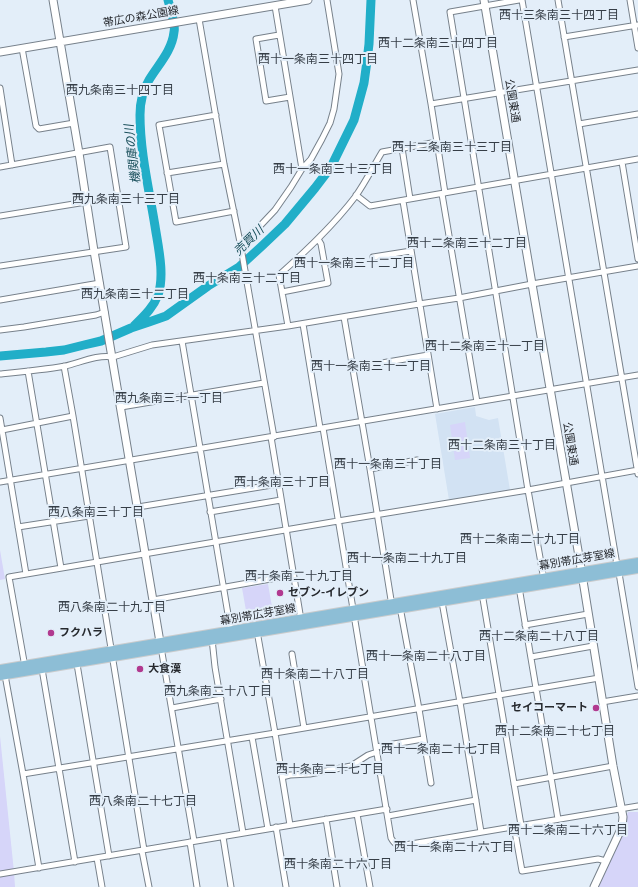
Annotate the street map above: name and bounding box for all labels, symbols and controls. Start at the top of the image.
street label: 帯広の森公園線 [102,4,180,30]
district label: 西十三条南三十四丁目 [499,9,619,23]
district label: 西十二条南三十四丁目 [378,37,498,51]
district label: 西十一条南三十四丁目 [258,53,378,67]
street label: 公園東通 [502,78,522,124]
district label: 西九条南三十四丁目 [66,84,174,98]
water label: 機関庫の川 [122,123,144,185]
district label: 西十二条南三十三丁目 [392,141,512,155]
district label: 西十一条南三十三丁目 [273,163,393,177]
district label: 西九条南三十三丁目 [72,193,180,207]
water label: 売買川 [231,223,267,259]
district label: 西十二条南三十二丁目 [407,237,527,251]
district label: 西十一条南三十二丁目 [294,257,414,271]
district label: 西十条南三十二丁目 [193,272,301,286]
district label: 西九条南三十二丁目 [81,288,189,302]
district label: 西十二条南三十一丁目 [425,340,545,354]
district label: 西十一条南三十一丁目 [311,360,431,374]
district label: 西九条南三十一丁目 [115,392,223,406]
street label: 公園東通 [560,421,580,467]
district label: 西十二条南三十丁目 [448,439,556,453]
district label: 西十一条南三十丁目 [334,458,442,472]
district label: 西十条南三十丁目 [234,476,330,490]
district label: 西八条南三十丁目 [48,506,144,520]
district label: 西十二条南二十九丁目 [460,533,580,547]
street label: 幕別帯広芽室線 [538,547,616,573]
district label: 西十一条南二十九丁目 [347,552,467,566]
district label: 西十条南二十九丁目 [245,570,353,584]
place label: セブン-イレブン [288,586,369,600]
marker: セブン-イレブン [275,588,285,598]
district label: 西八条南二十九丁目 [58,601,166,615]
street label: 幕別帯広芽室線 [219,602,297,628]
place label: フクハラ [59,626,103,640]
marker: フクハラ [46,628,56,638]
district label: 西十二条南二十八丁目 [479,630,599,644]
district label: 西十一条南二十八丁目 [366,650,486,664]
place label: 大食漢 [148,662,181,676]
marker: 大食漢 [135,664,145,674]
district label: 西十条南二十八丁目 [261,668,369,682]
district label: 西九条南二十八丁目 [164,685,272,699]
place label: セイコーマート [511,701,588,715]
marker: セイコーマート [591,703,601,713]
district label: 西十二条南二十七丁目 [495,725,615,739]
district label: 西十一条南二十七丁目 [381,743,501,757]
district label: 西十条南二十七丁目 [276,763,384,777]
district label: 西八条南二十七丁目 [89,795,197,809]
district label: 西十二条南二十六丁目 [508,824,628,838]
district label: 西十一条南二十六丁目 [394,841,514,855]
district label: 西十条南二十六丁目 [284,858,392,872]

